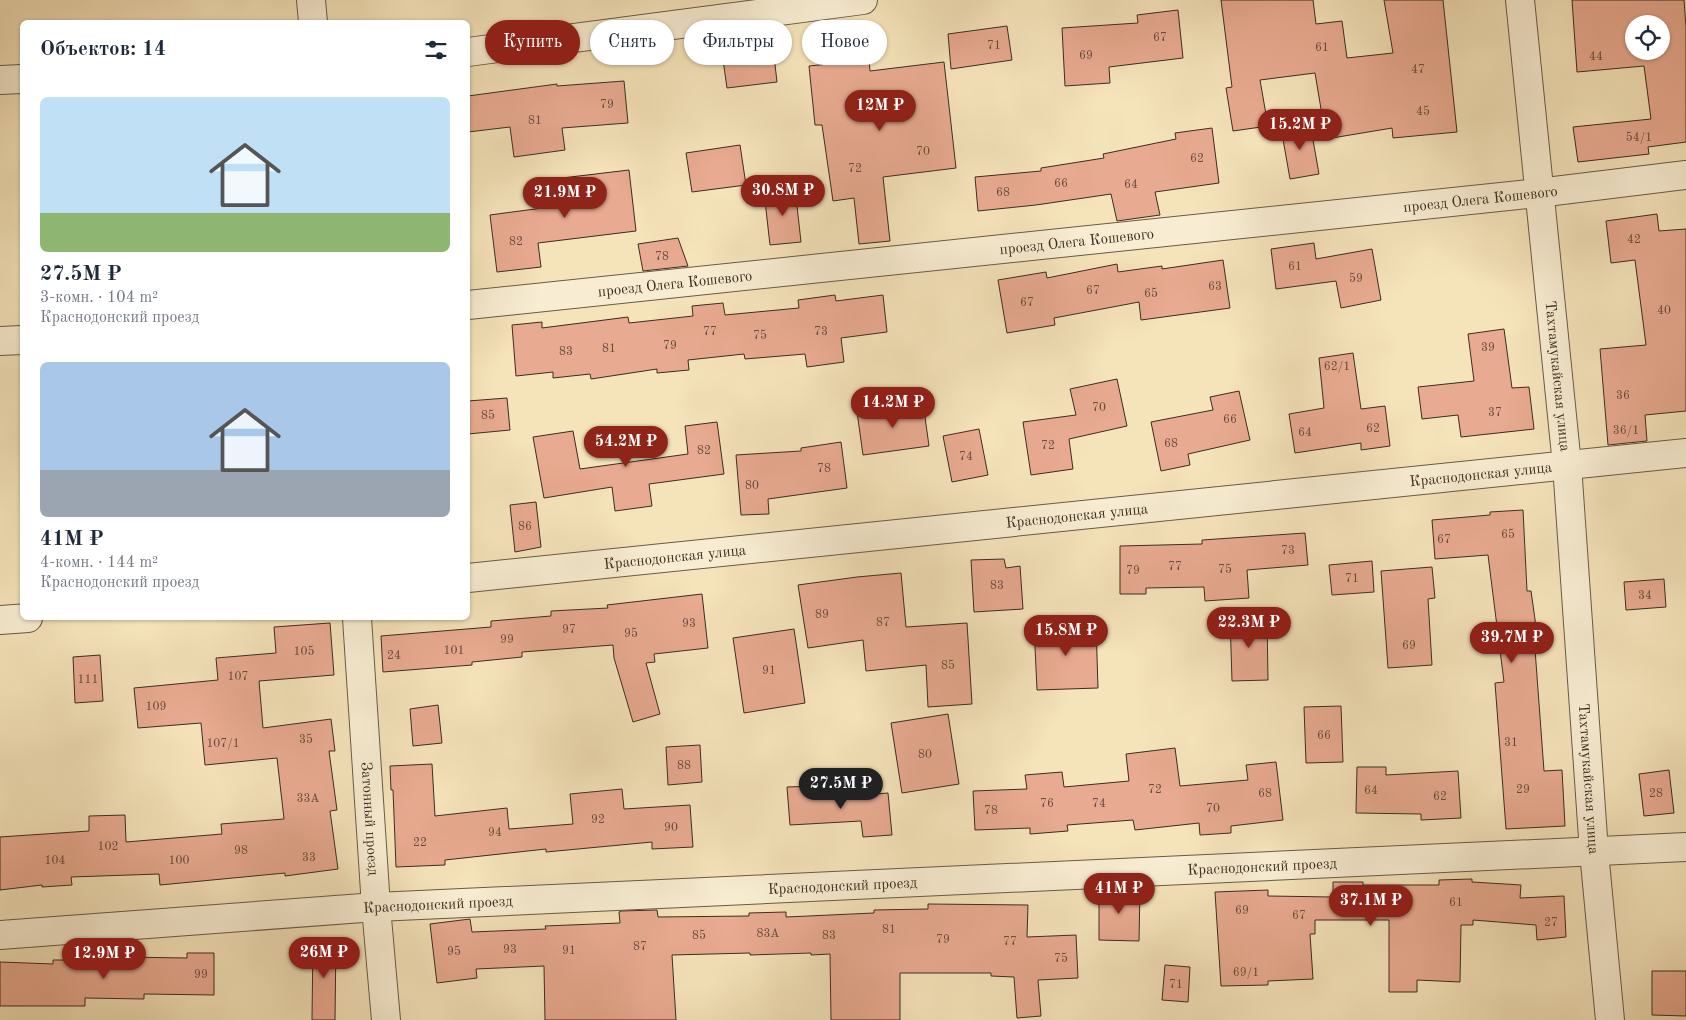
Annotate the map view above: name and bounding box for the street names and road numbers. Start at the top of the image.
street label: проезд Олега Кошевого [1403,185,1559,216]
street label: проезд Олега Кошевого [999,227,1155,258]
street label: проезд Олега Кошевого [597,269,753,300]
street label: Тахтамукайская улица [1541,300,1572,453]
street label: Краснодонская улица [1409,461,1553,490]
street label: Краснодонская улица [1005,502,1149,532]
street label: Краснодонская улица [603,543,747,573]
street label: Тахтамукайская улица [1575,703,1600,856]
street label: Затонный проезд [357,761,380,877]
street label: Краснодонский проезд [1187,857,1338,879]
street label: Краснодонский проезд [767,876,918,898]
street label: Краснодонский проезд [363,895,514,917]

